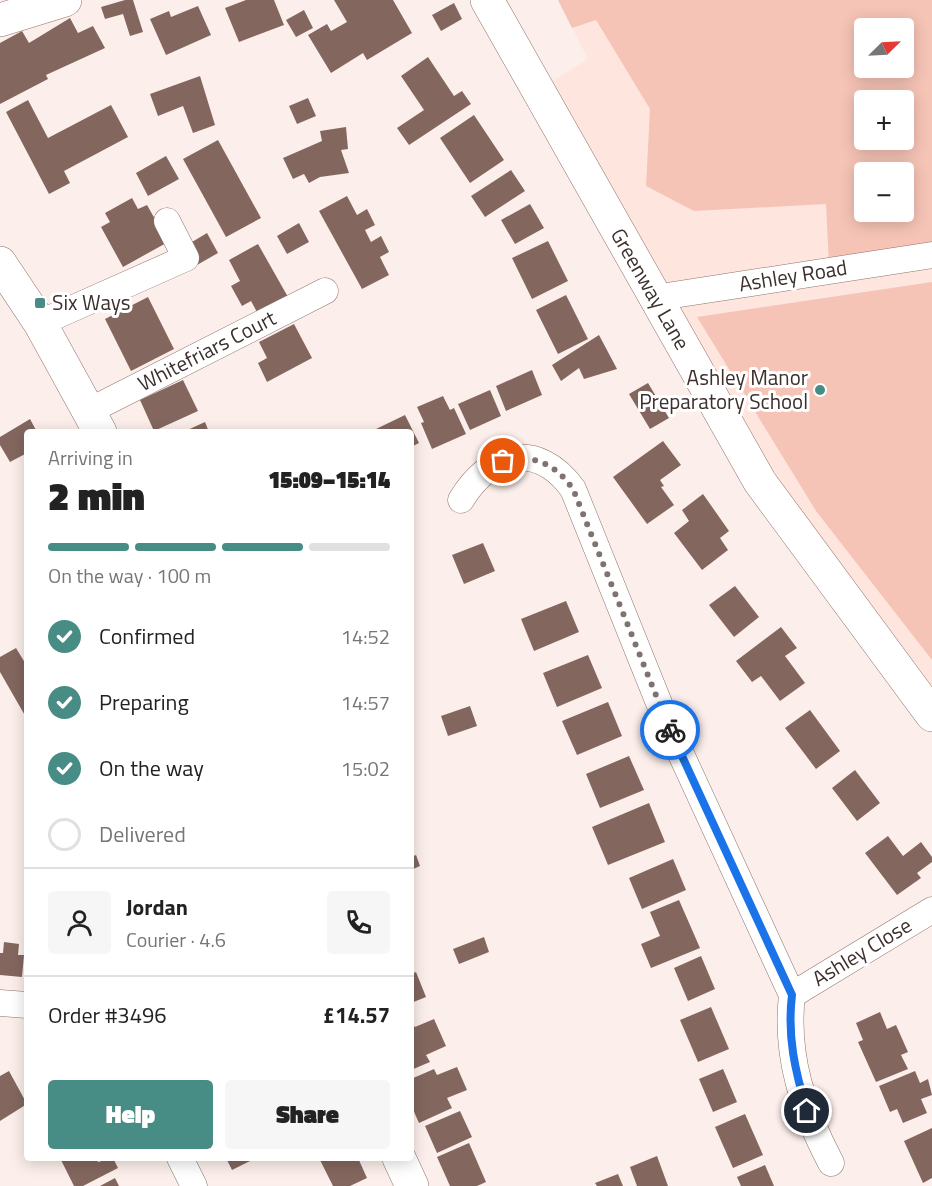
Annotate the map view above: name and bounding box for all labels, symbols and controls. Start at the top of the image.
north arrow [854,18,914,78]
map controls [854,18,914,222]
button: + [854,90,914,150]
button: − [854,162,914,222]
street label: Greenway Lane [603,222,699,355]
street label: Ashley Road [736,251,849,299]
place label: Six Ways [52,286,131,318]
marker: Six Ways [33,296,47,310]
street label: Whitefriars Court [132,301,282,399]
place label: Ashley Manor Preparatory School [639,361,808,417]
marker: Ashley Manor Preparatory School [813,383,827,397]
pin [477,435,528,486]
text: Arriving in [48,442,133,473]
icon: bag [486,444,519,477]
text: 15:09–15:14 [268,463,390,497]
text: 2 min [48,466,145,525]
text: On the way · 100 m [48,560,211,591]
text: Confirmed [99,619,195,653]
icon: check [48,620,81,653]
text: 14:52 [341,621,390,652]
text: Preparing [99,685,189,719]
icon: check [48,686,81,719]
text: 14:57 [341,687,390,718]
courier [640,700,700,760]
icon: bike [654,714,687,747]
text: On the way [99,751,204,785]
icon: check [48,752,81,785]
text: 15:02 [341,753,390,784]
text: Delivered [99,817,186,851]
text: Jordan [126,890,188,924]
button: person [48,891,111,954]
button: phone [327,891,390,954]
street label: Ashley Close [806,909,917,994]
text: Courier · 4.6 [126,924,226,955]
text: Order #3496 [48,998,167,1032]
text: £14.57 [323,998,390,1032]
button: Help [48,1080,213,1149]
button: Share [225,1080,390,1149]
pin [781,1085,832,1136]
icon: home [790,1094,823,1127]

